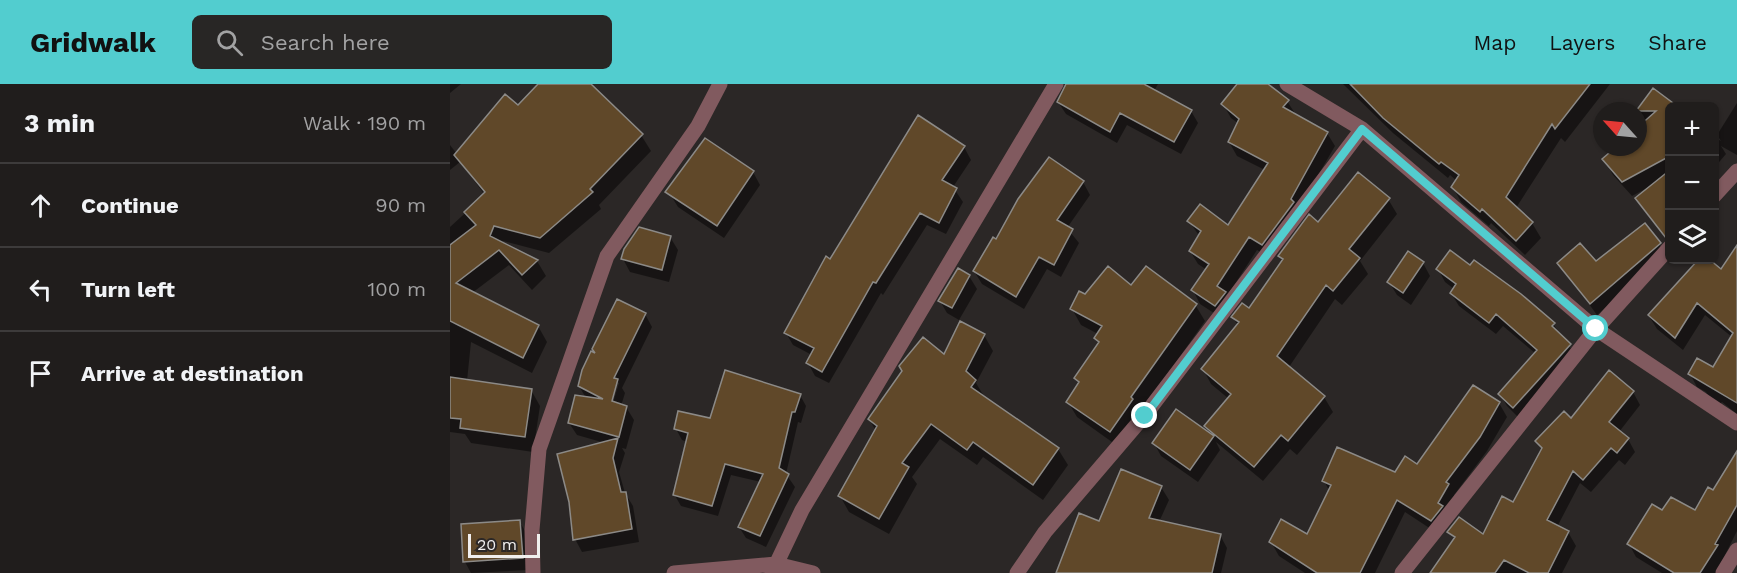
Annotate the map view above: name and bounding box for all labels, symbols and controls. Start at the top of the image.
search box [192,15,612,69]
text: Gridwalk [30,26,156,59]
icon: search [213,26,246,59]
text: Search here [261,30,390,55]
text: Map [1473,30,1516,55]
text: Layers [1549,30,1615,55]
text: Share [1648,30,1707,55]
north arrow [1593,102,1647,156]
map controls [1665,102,1719,264]
button: + [1665,102,1719,156]
text: 3 min [24,108,95,138]
text: Walk · 190 m [303,111,426,135]
button: − [1665,156,1719,210]
icon: ahead [24,189,57,222]
text: Continue [81,193,179,218]
text: 90 m [375,193,426,217]
button: layers [1665,210,1719,264]
icon: left [24,273,57,306]
text: Turn left [81,277,175,302]
text: 100 m [367,277,426,301]
route start [1582,315,1608,341]
icon: arrive [24,357,57,390]
text: Arrive at destination [81,361,304,386]
route end [1131,402,1157,428]
scale bar [468,531,540,558]
text: 20 m [477,535,517,554]

